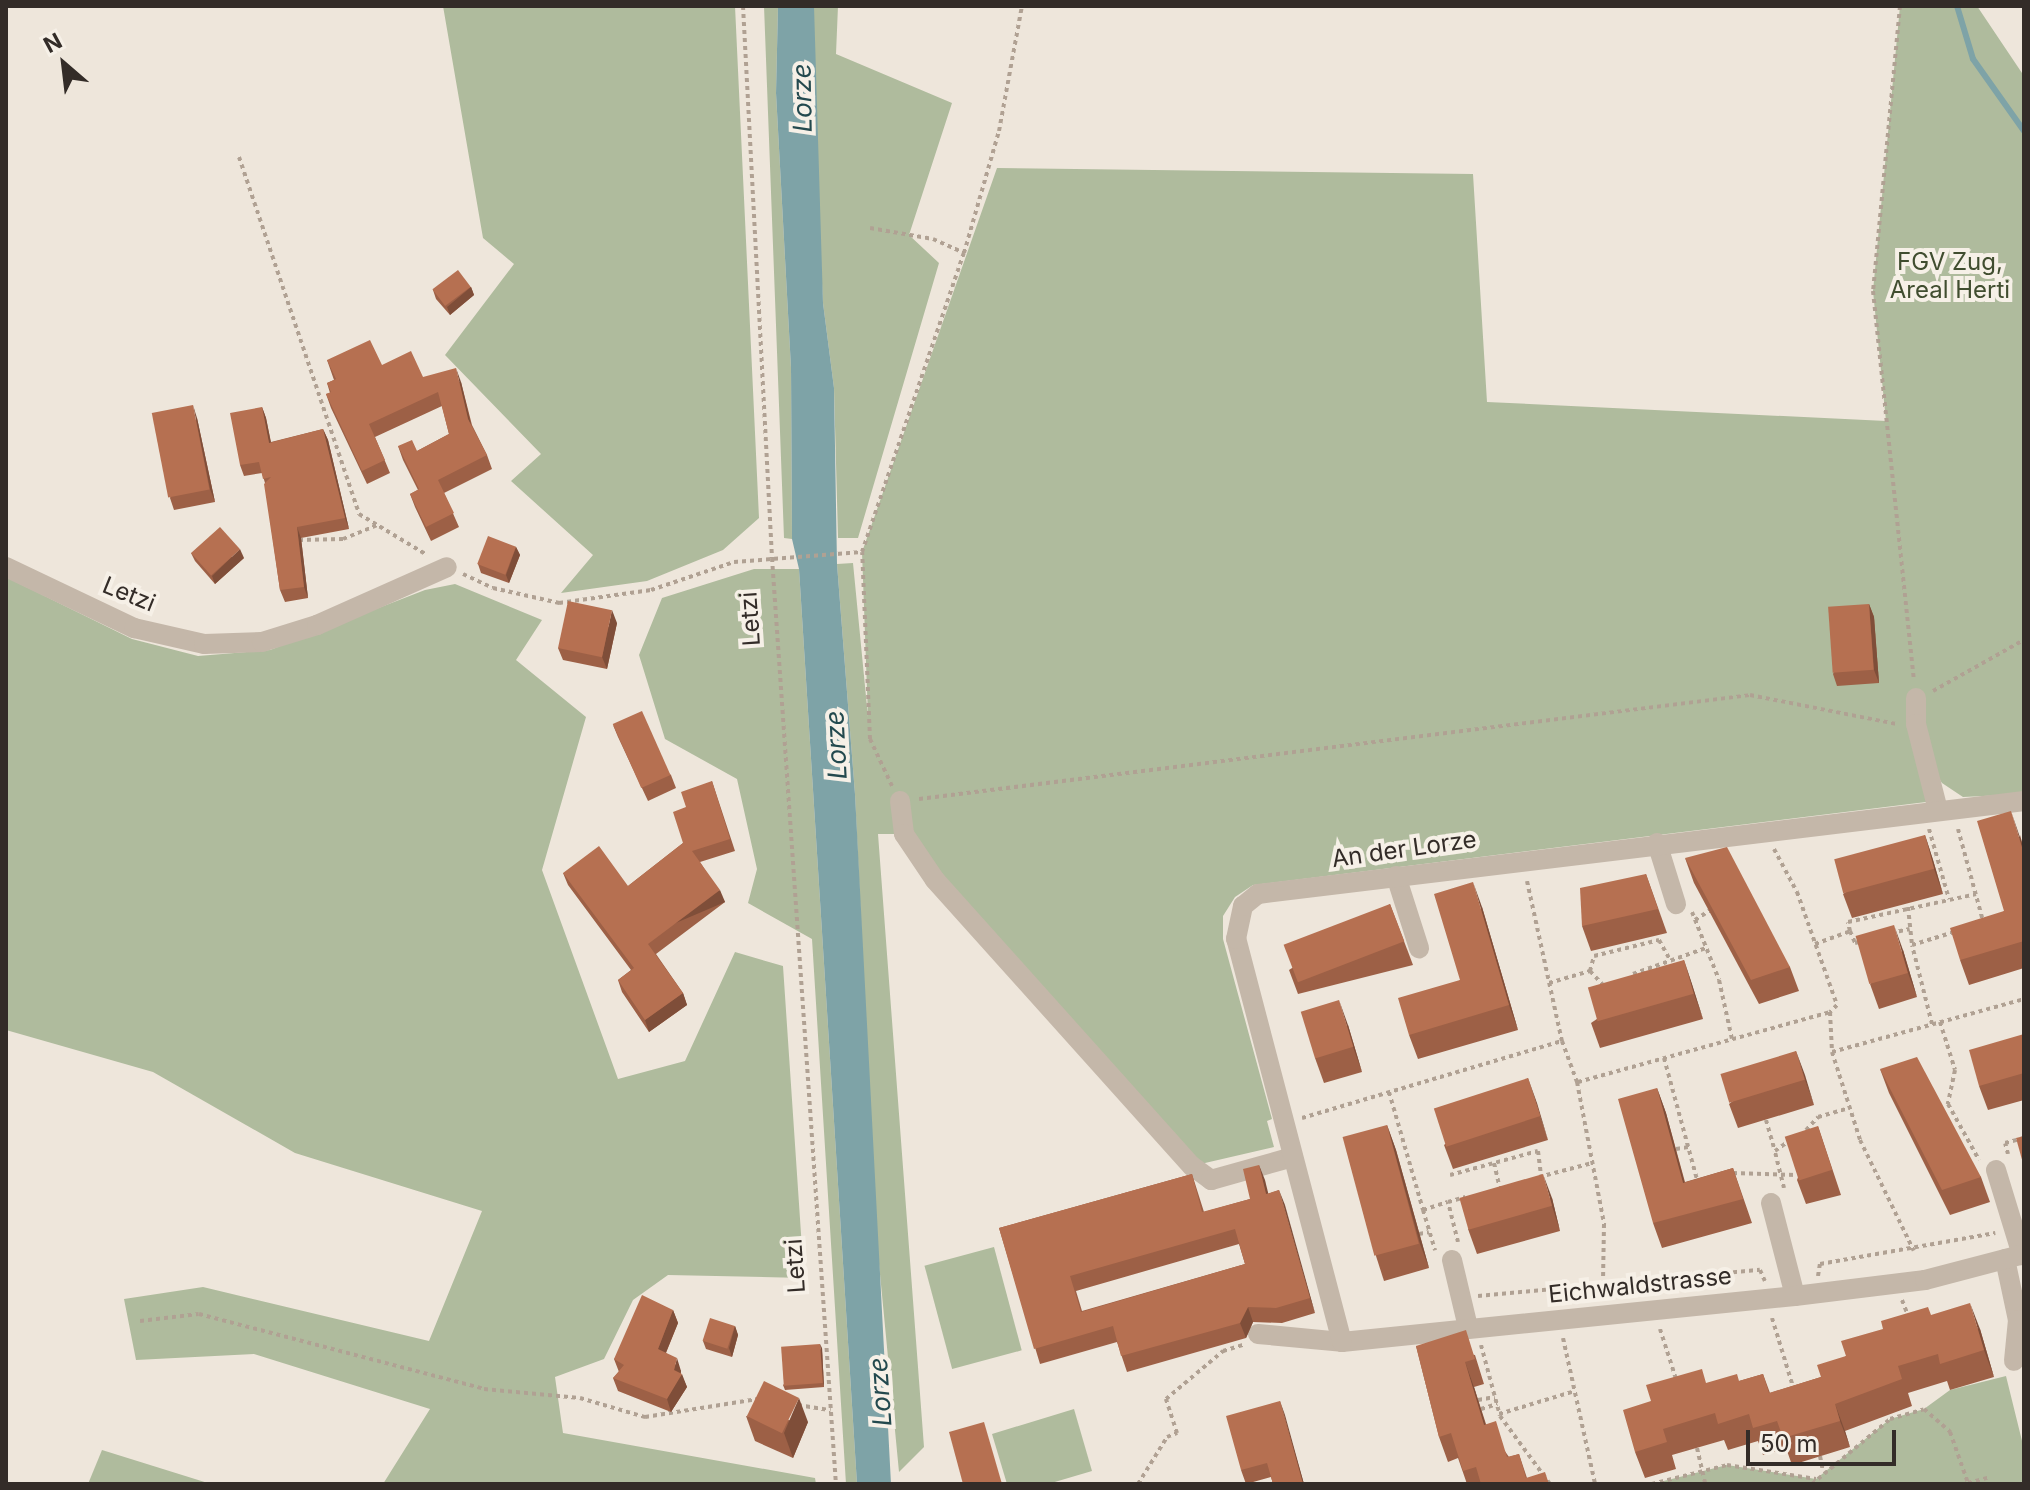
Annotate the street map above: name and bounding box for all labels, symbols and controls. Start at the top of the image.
north arrow [24,24,104,104]
text: N [39,27,66,58]
water label: Lorze [786,63,818,133]
park label: FGV Zug, Areal Herti [1890,248,2010,304]
street label: Letzi [98,570,160,618]
street label: Letzi [734,591,766,647]
water label: Lorze [819,710,853,780]
street label: An der Lorze [1330,825,1478,873]
street label: Letzi [779,1238,811,1294]
street label: Eichwaldstrasse [1547,1261,1733,1309]
water label: Lorze [862,1356,898,1428]
scale bar [1750,1414,1900,1464]
text: 50 m [1760,1429,1818,1458]

